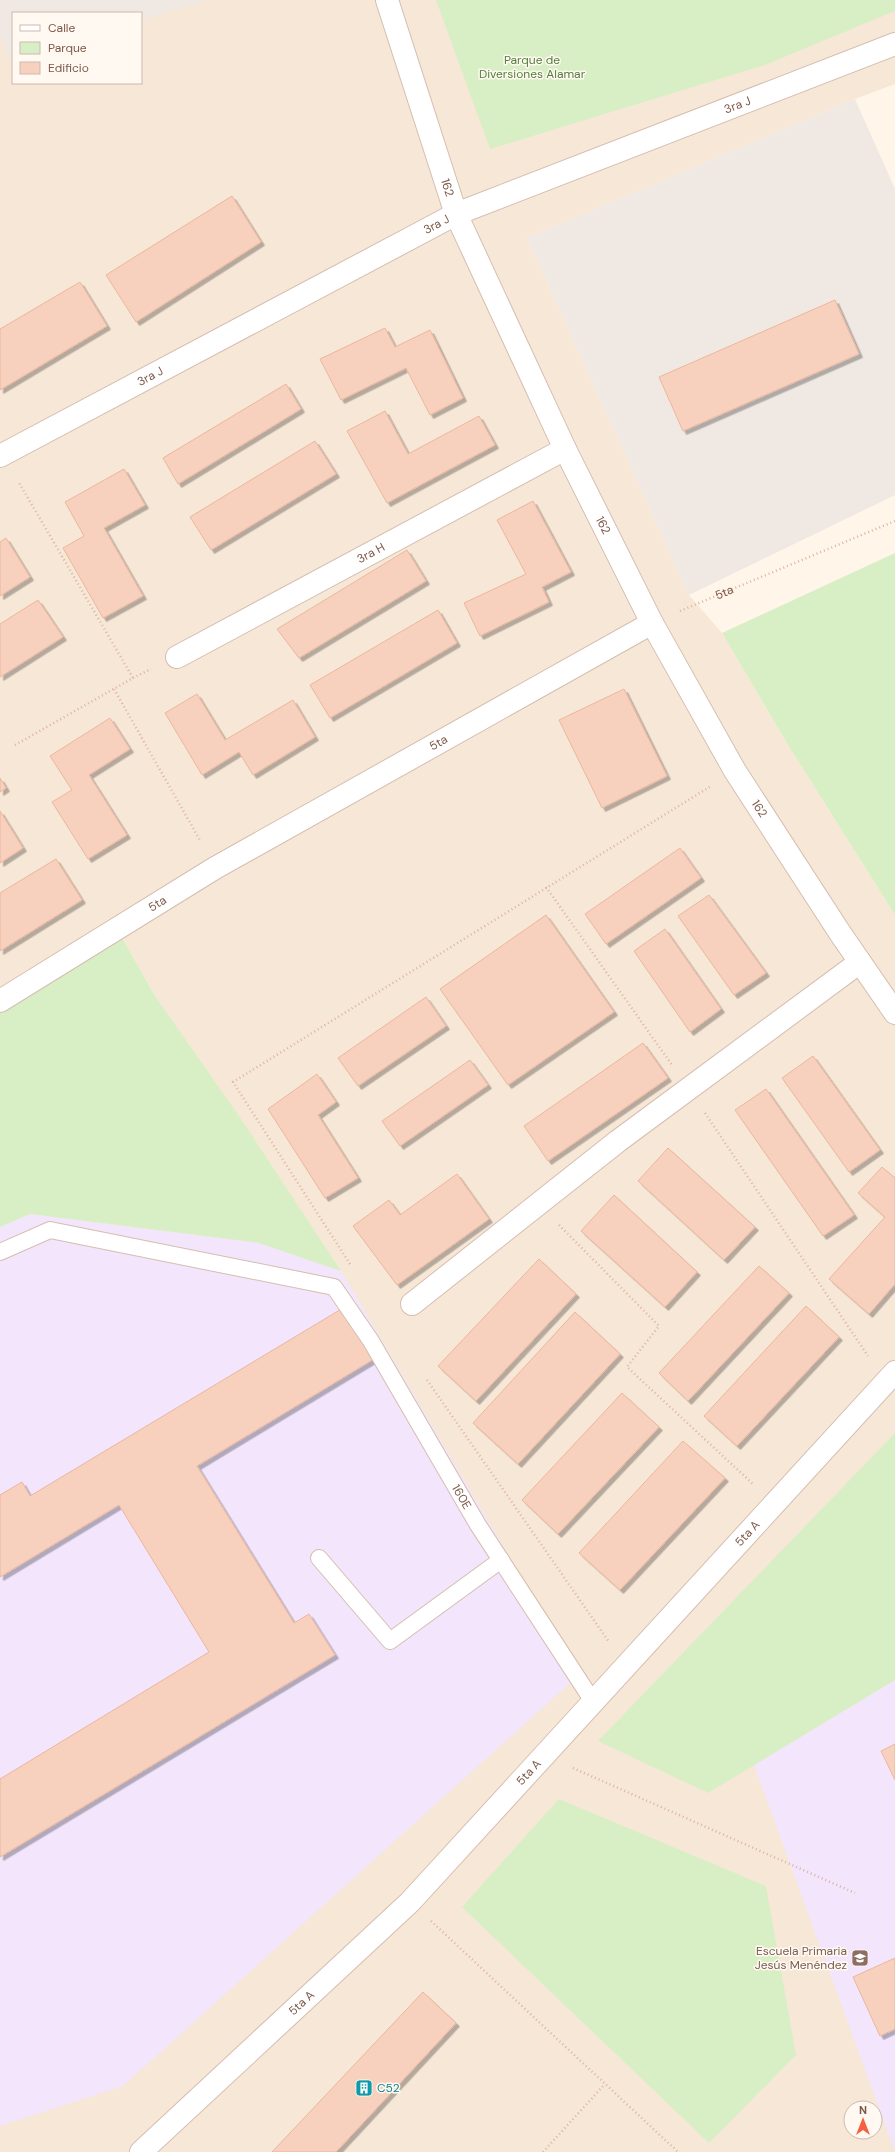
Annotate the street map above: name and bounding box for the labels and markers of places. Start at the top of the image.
place label: Escuela Primaria Jesús Menéndez [755,1943,847,1973]
school or university icon: Escuela Primaria Jesús Menéndez [850,1948,870,1968]
building icon: C52 [354,2078,374,2098]
place label: C52 [377,2080,400,2096]

